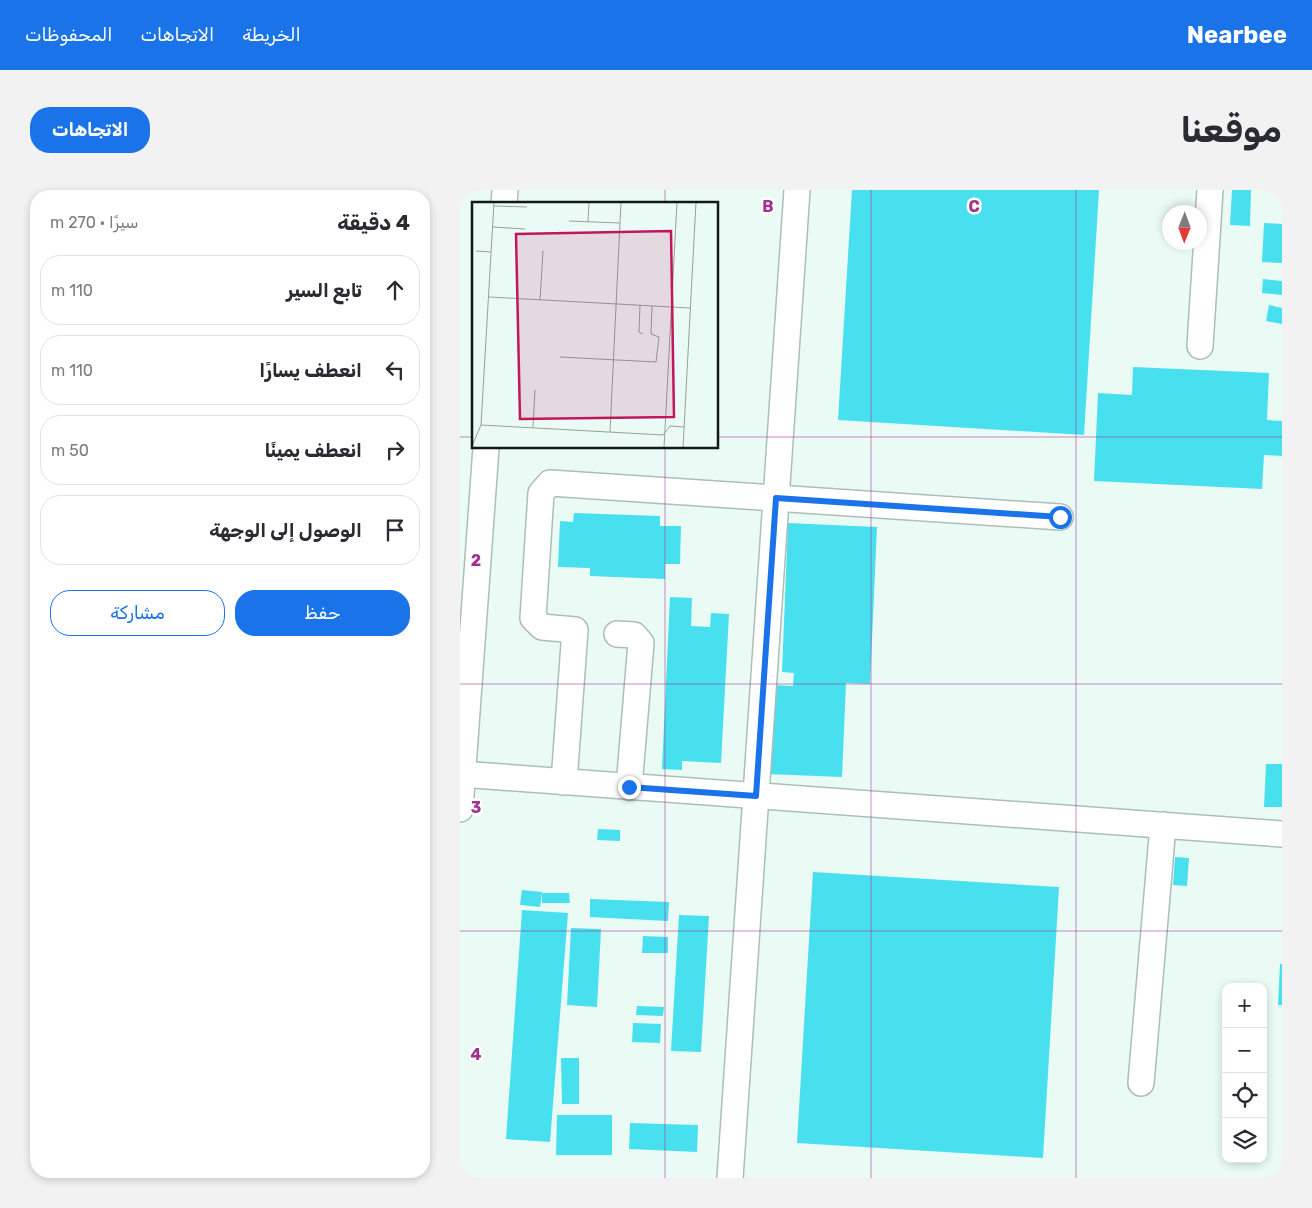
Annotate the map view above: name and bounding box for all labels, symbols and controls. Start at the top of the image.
text: Nearbee [1187,21,1287,49]
text: المحفوظات [25,24,112,46]
text: الاتجاهات [140,24,214,46]
text: الخريطة [242,24,301,46]
button: الاتجاهات [30,107,150,153]
text: موقعنا [1180,109,1282,151]
text: B [762,197,774,216]
text: C [968,197,980,216]
inset map [472,202,719,449]
north arrow [1162,205,1207,250]
text: 4 دقيقة [337,210,410,235]
text: سيرًا · 270 m [50,213,139,232]
icon: ahead [381,276,409,304]
text: تابع السير [286,279,362,302]
text: 110 m [51,281,93,300]
icon: left [381,356,409,384]
text: انعطف يسارًا [259,359,362,382]
text: 110 m [51,361,93,380]
icon: right [381,436,409,464]
text: انعطف يمينًا [265,439,362,462]
text: 50 m [51,441,89,460]
route start [1049,506,1072,529]
icon: arrive [381,516,409,544]
text: الوصول إلى الوجهة [209,519,362,542]
text: 2 [471,551,481,570]
button: مشاركة [50,590,225,636]
button: حفظ [235,590,410,636]
route end [618,776,641,799]
text: 3 [471,798,481,817]
map controls [1222,983,1267,1163]
button: + [1222,983,1267,1028]
button: − [1222,1028,1267,1073]
text: 4 [471,1045,482,1064]
button: locate [1222,1073,1267,1118]
button: layers [1222,1118,1267,1163]

